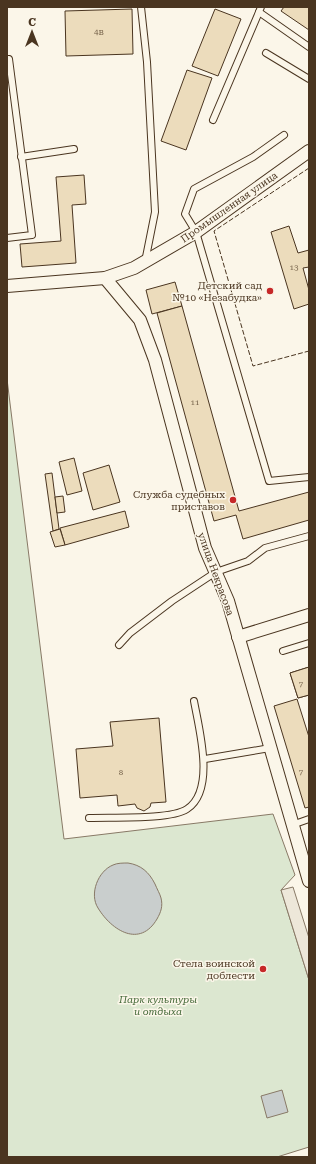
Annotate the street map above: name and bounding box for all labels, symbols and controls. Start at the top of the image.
north arrow [12,12,52,52]
text: С [28,16,36,29]
house number: 4В [94,28,104,37]
street label: Промышленная улица [179,169,280,245]
house number: 13 [290,263,299,272]
place label: Детский сад №10 «Незабудка» [172,280,263,303]
marker: Детский сад №10 «Незабудка» [265,286,275,296]
house number: 11 [191,398,200,407]
place label: Служба судебных приставов [133,489,225,512]
marker: Служба судебных приставов [228,495,238,505]
street label: улица Некрасова [196,531,236,618]
house number: 7 [299,680,304,689]
house number: 8 [119,768,124,777]
house number: 7 [299,768,304,777]
place label: Стела воинской доблести [173,958,255,981]
marker: Стела воинской доблести [258,964,268,974]
park label: Парк культуры и отдыха [118,994,197,1017]

